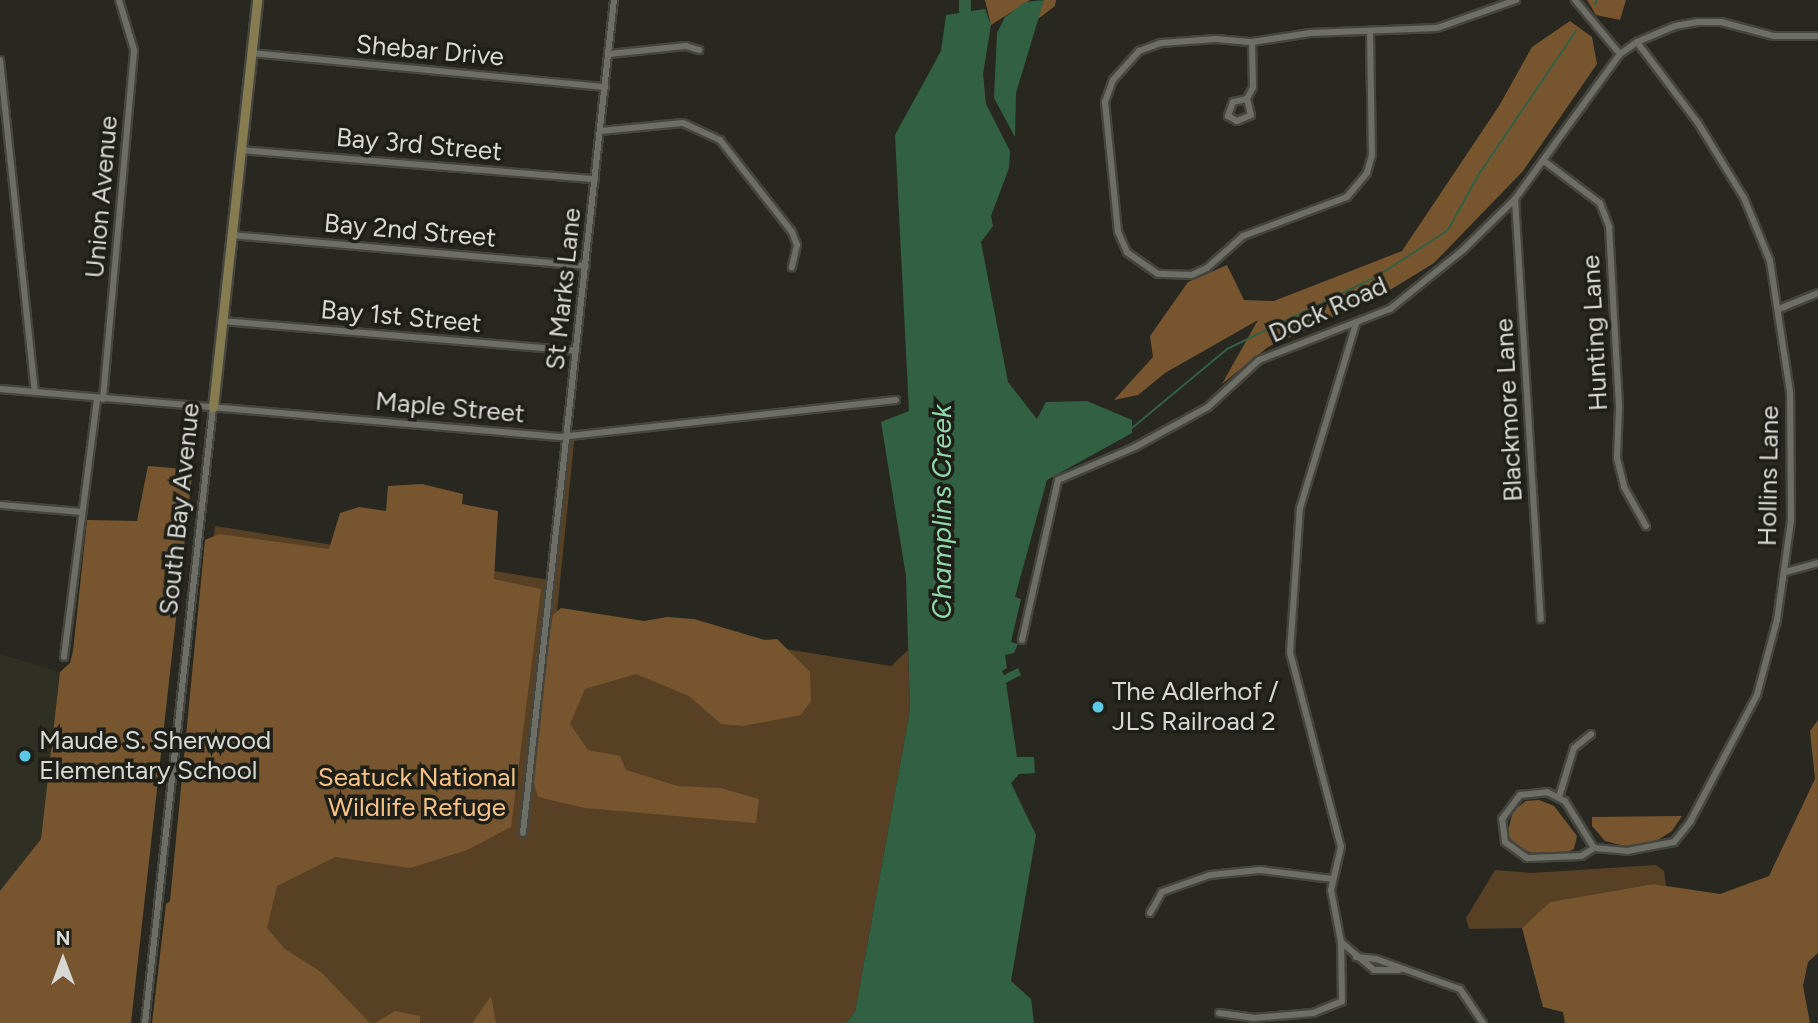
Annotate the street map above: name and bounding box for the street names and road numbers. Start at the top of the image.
street label: Shebar Drive [355,29,505,73]
street label: Union Avenue [79,115,125,279]
street label: Bay 3rd Street [335,122,503,168]
street label: St Marks Lane [540,206,588,372]
street label: Bay 2nd Street [323,208,497,254]
street label: Hunting Lane [1575,254,1615,412]
street label: Dock Road [1264,270,1392,350]
street label: Bay 1st Street [319,294,483,340]
street label: Blackmore Lane [1489,317,1529,503]
street label: Maple Street [374,386,526,430]
street label: South Bay Avenue [153,401,207,617]
street label: Hollins Lane [1752,405,1786,547]

